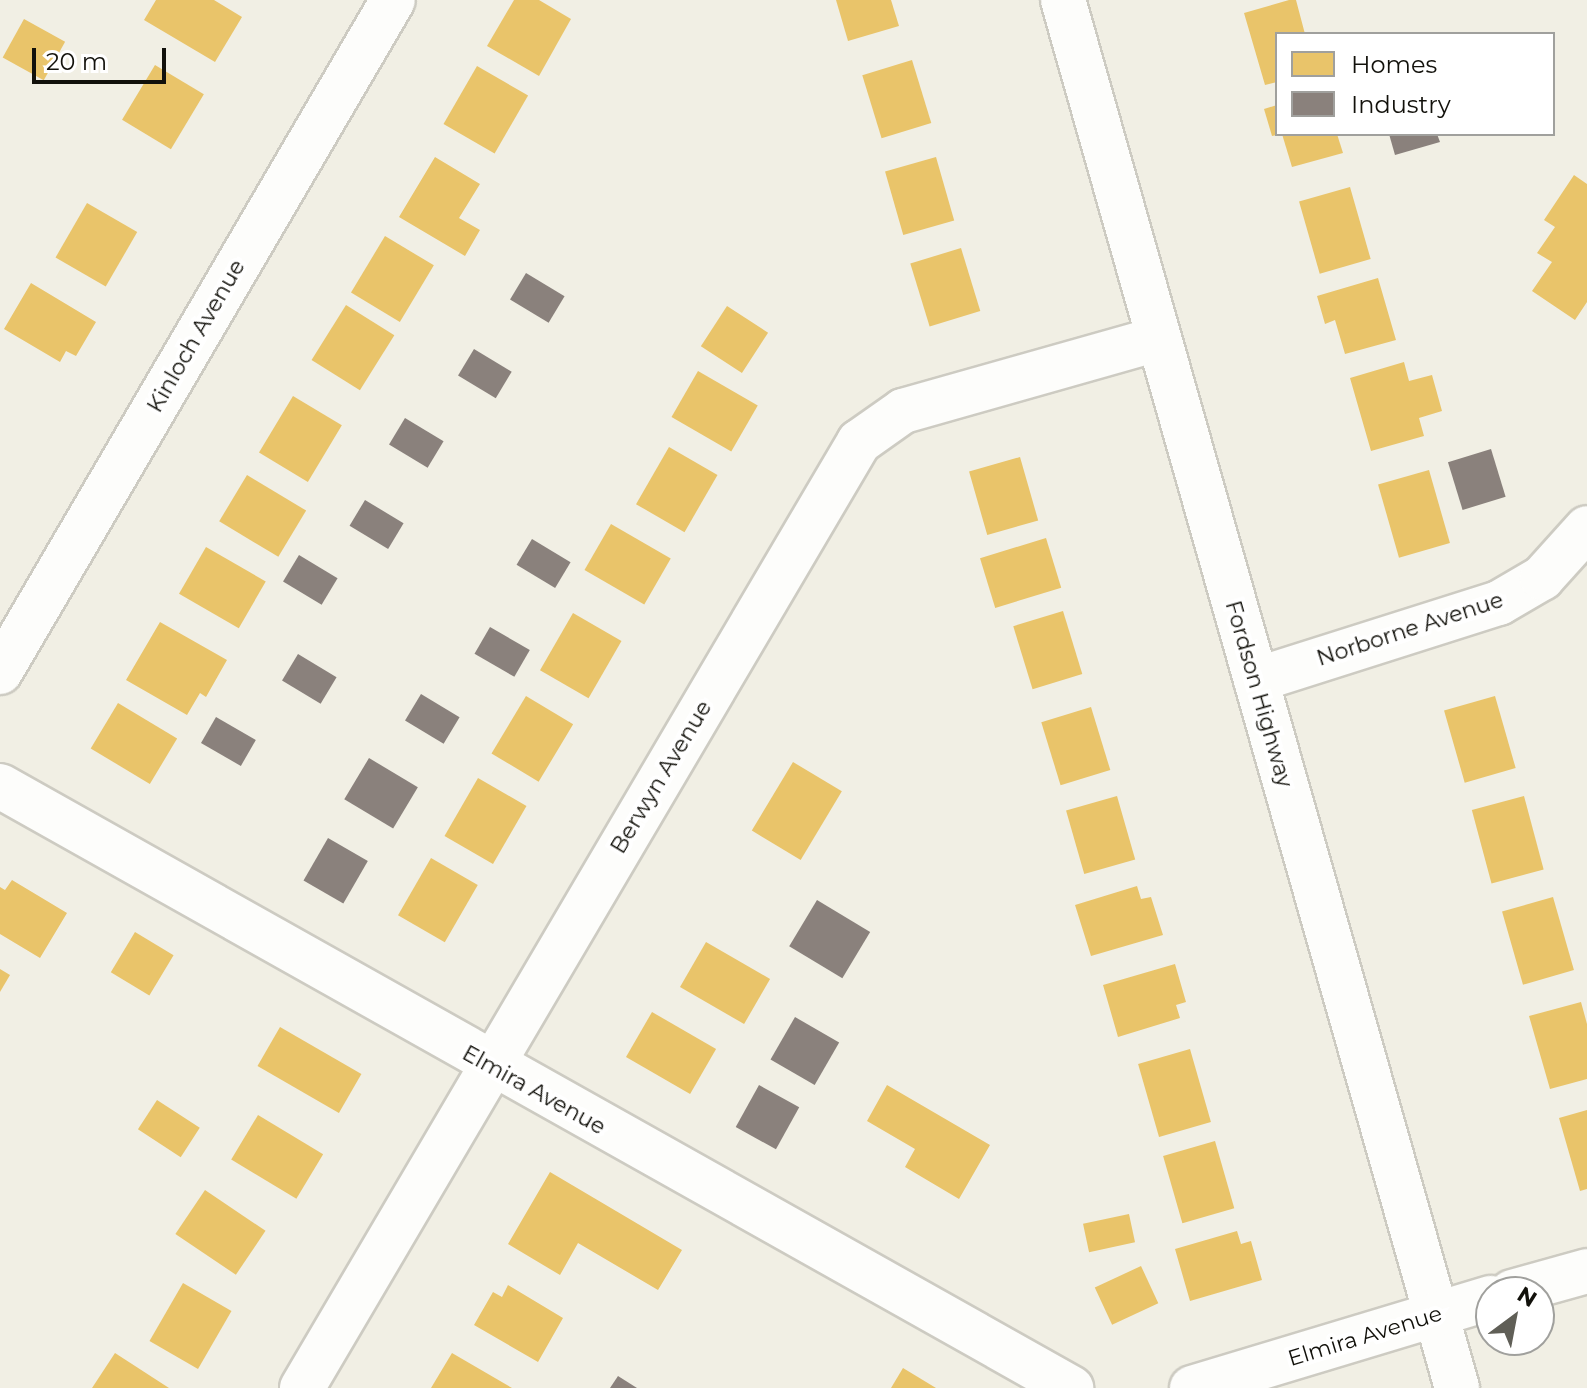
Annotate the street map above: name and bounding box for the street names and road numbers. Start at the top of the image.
street label: Kinloch Avenue [142,255,250,417]
street label: Norborne Avenue [1313,586,1507,672]
street label: Fordson Highway [1220,598,1298,790]
street label: Berwyn Avenue [605,696,717,858]
street label: Elmira Avenue [458,1040,610,1140]
street label: Elmira Avenue [1285,1300,1445,1372]

